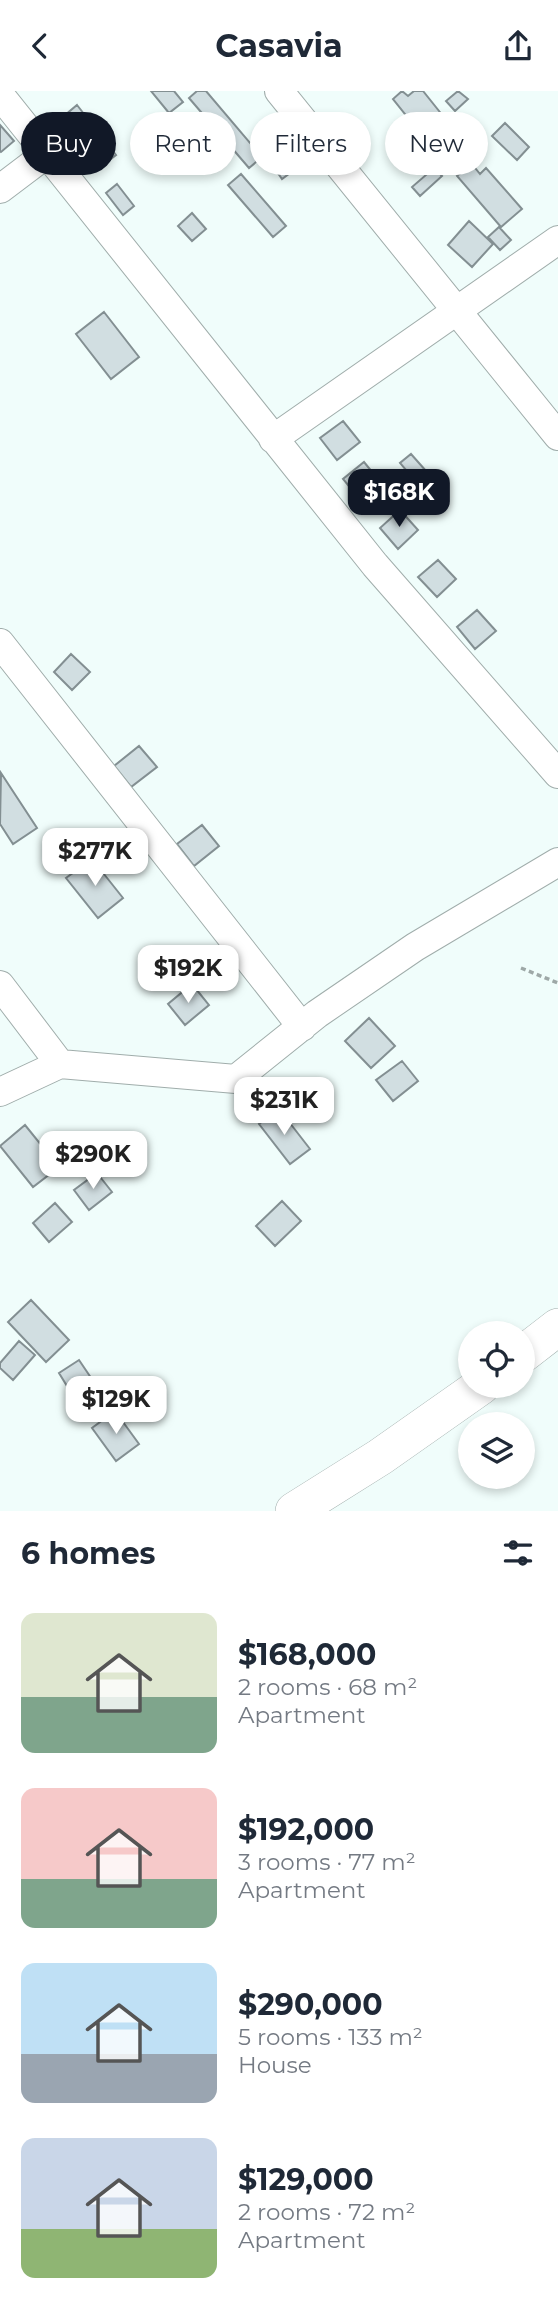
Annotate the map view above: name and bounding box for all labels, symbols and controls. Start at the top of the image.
text: Casavia [215,26,343,65]
icon: back [21,27,59,65]
icon: share [499,27,537,65]
chip: Buy [21,112,116,175]
chip: Rent [130,112,236,175]
chip: Filters [250,112,371,175]
chip: New [385,112,488,175]
pin: $168K [350,469,448,529]
text: $168K [364,478,434,506]
pin: $277K [46,829,144,888]
text: $277K [58,837,132,865]
pin: $192K [139,946,237,1005]
text: $192K [154,954,222,982]
pin: $231K [235,1077,333,1137]
text: $231K [250,1086,318,1114]
pin: $290K [44,1131,142,1191]
text: $290K [55,1140,131,1168]
map controls [458,1321,535,1489]
button: locate [458,1321,535,1398]
pin: $129K [67,1377,165,1436]
text: $129K [82,1385,150,1413]
button: layers [458,1412,535,1489]
icon: filters [499,1534,537,1572]
text: 6 homes [21,1535,156,1572]
text: $168,000 [238,1636,376,1673]
icon: home [77,1641,161,1725]
text: 2 rooms · 68 m² [238,1673,417,1701]
text: Apartment [238,1701,366,1729]
text: $192,000 [238,1811,374,1848]
icon: home [77,1816,161,1900]
text: 3 rooms · 77 m² [238,1848,416,1876]
text: Apartment [238,1876,366,1904]
text: $290,000 [238,1986,383,2023]
icon: home [77,1991,161,2075]
text: 5 rooms · 133 m² [238,2023,423,2051]
text: House [238,2051,312,2079]
text: $129,000 [238,2161,374,2198]
icon: home [77,2166,161,2250]
text: 2 rooms · 72 m² [238,2198,415,2226]
text: Apartment [238,2226,366,2254]

